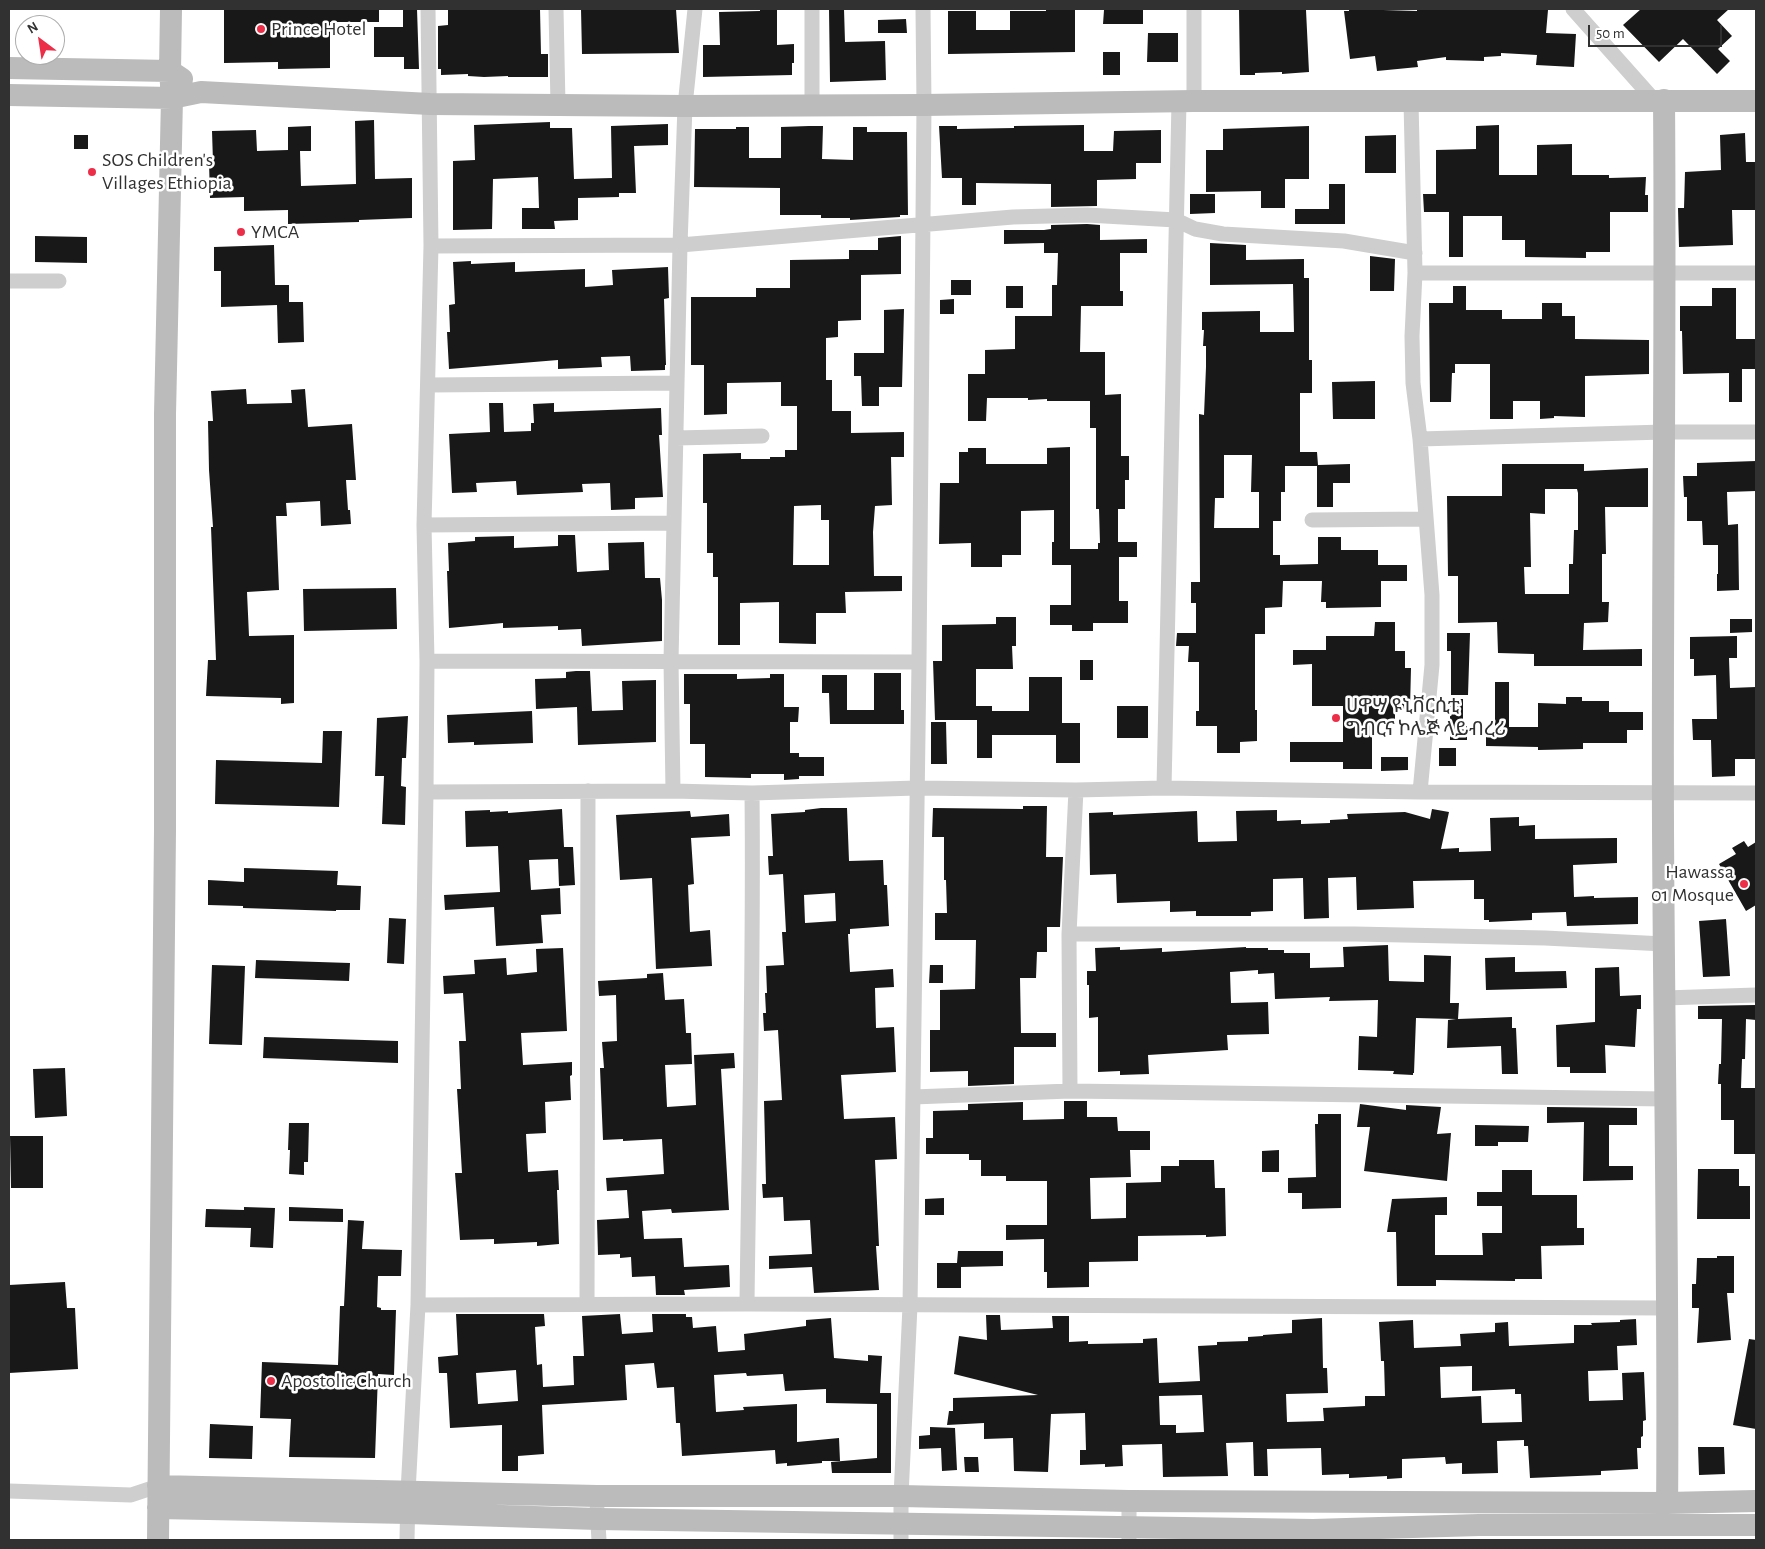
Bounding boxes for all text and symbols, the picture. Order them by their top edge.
north arrow [15,15,65,65]
scale bar [1590,15,1724,47]
place label: Prince Hotel [271,17,366,41]
text: N [25,19,41,37]
marker: Prince Hotel [255,23,267,35]
text: 50 m [1596,26,1625,41]
place label: SOS Children's Villages Ethiopia [102,148,232,195]
marker: SOS Children's Villages Ethiopia [86,166,98,178]
place label: YMCA [251,220,299,244]
marker: YMCA [235,226,247,238]
place label: ሀዋሣ ዩኒቨርሲቲ ግብርና ኮሌጅ ላይብረሪ [1346,694,1506,741]
marker: ሀዋሣ ዩኒቨርሲቲ ግብርና ኮሌጅ ላይብረሪ [1330,712,1342,724]
place label: Hawassa 01 Mosque [1651,860,1734,907]
marker: Hawassa 01 Mosque [1738,878,1750,890]
place label: Apostolic Church [281,1369,412,1393]
marker: Apostolic Church [265,1375,277,1387]

